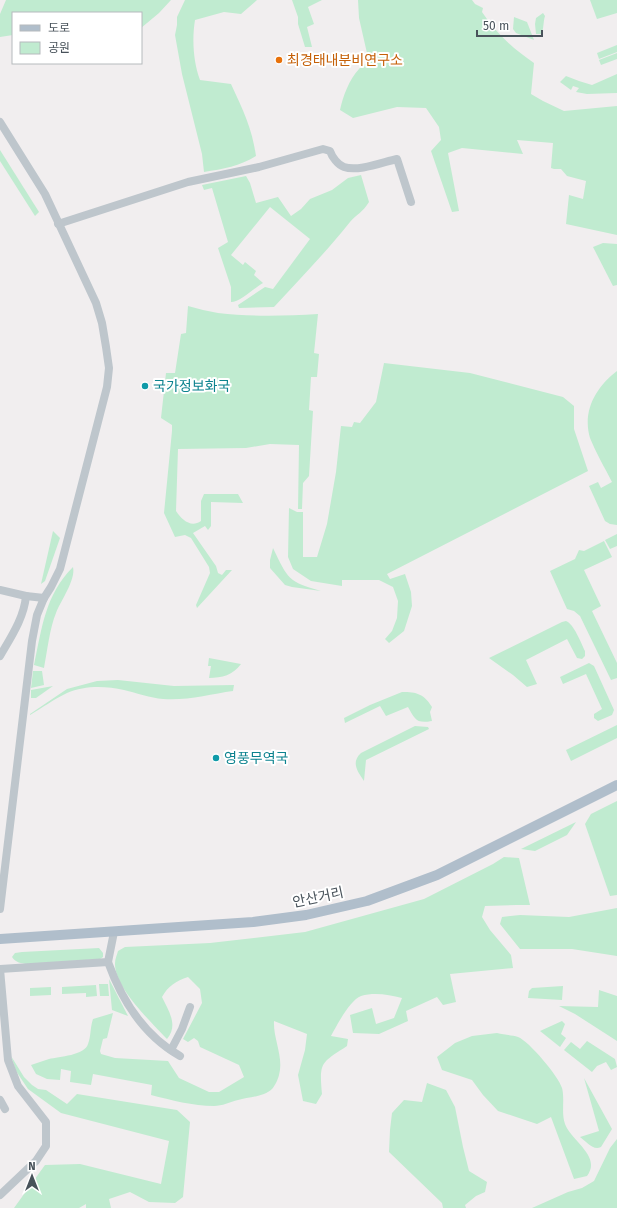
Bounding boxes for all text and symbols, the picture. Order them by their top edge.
legend [12,12,142,64]
scale bar [477,12,542,38]
text: 50 m [483,19,509,33]
text: 도로 [48,21,70,35]
text: 공원 [48,41,70,55]
place label: 최경태내분비연구소 [287,52,403,69]
marker: 최경태내분비연구소 [274,55,284,65]
place label: 국가정보화국 [153,378,230,395]
marker: 국가정보화국 [140,381,150,391]
place label: 영풍무역국 [224,750,289,767]
marker: 영풍무역국 [211,753,221,763]
street label: 안산거리 [291,884,345,911]
north arrow [12,1156,52,1196]
text: N [28,1160,36,1173]

